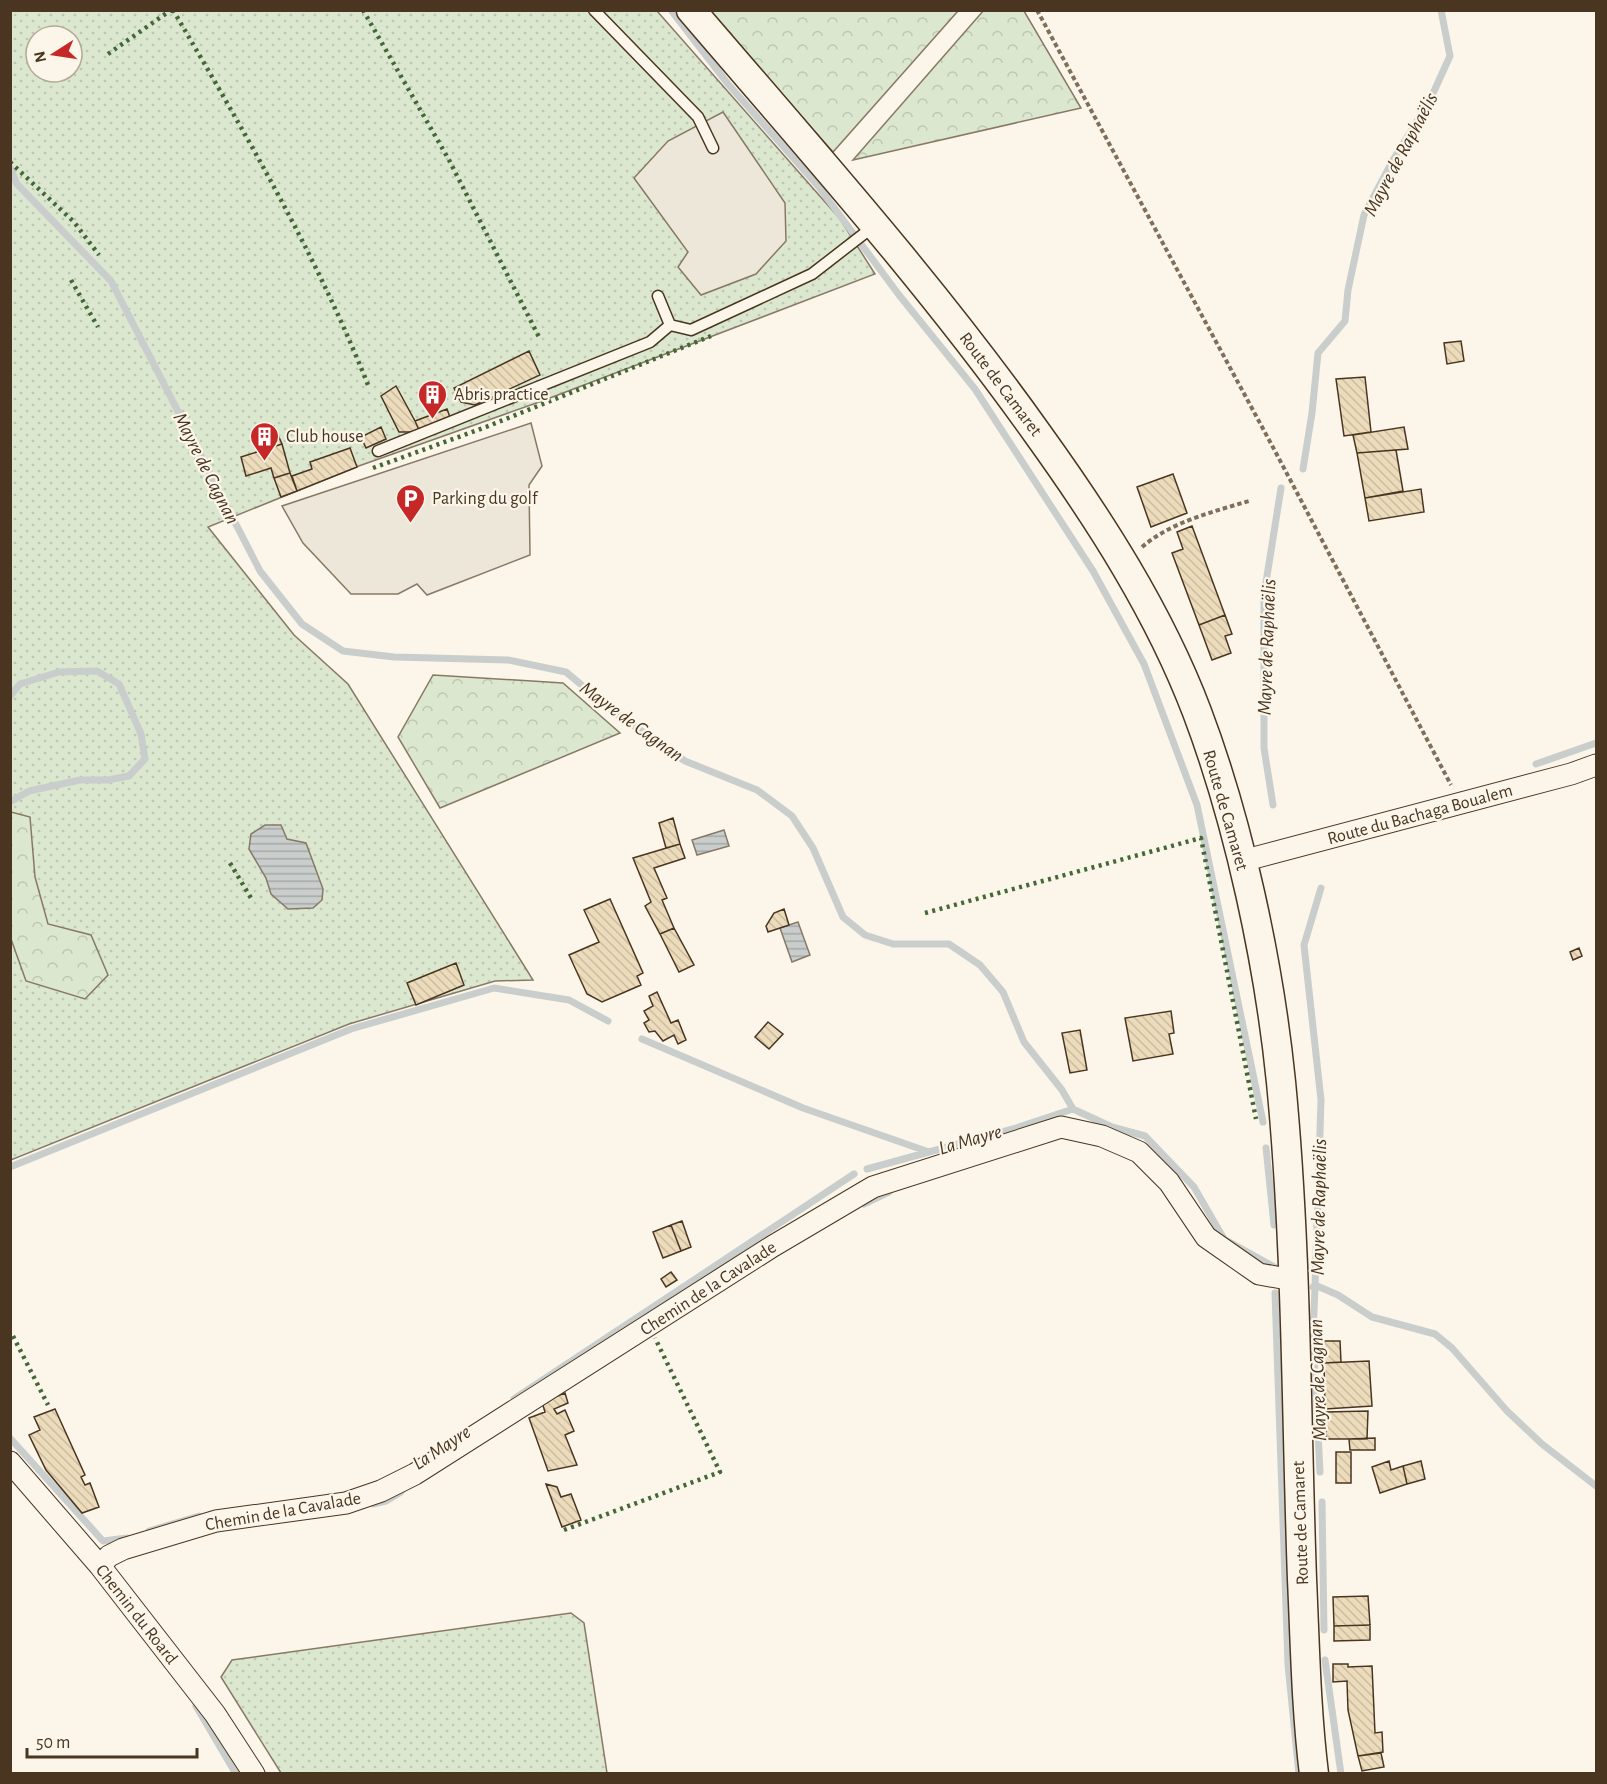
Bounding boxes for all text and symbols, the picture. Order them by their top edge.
north arrow [24,24,84,84]
text: N [31,50,49,64]
water label: Mayre de Raphaëlis [1360,89,1442,219]
street label: Route de Camaret [956,329,1045,440]
building icon: Abris practice [417,378,449,420]
place label: Abris practice [454,386,548,404]
water label: Mayre de Cagnan [169,409,243,527]
building icon: Club house [249,420,281,462]
place label: Club house [286,428,364,446]
parking icon: Parking du golf [395,482,427,524]
place label: Parking du golf [432,490,539,508]
water label: Mayre de Raphaëlis [1255,578,1279,716]
water label: Mayre de Cagnan [576,678,687,766]
street label: Route de Camaret [1199,748,1251,873]
street label: Route du Bachaga Boualem [1326,782,1515,848]
water label: La Mayre [936,1121,1005,1159]
water label: Mayre de Raphaëlis [1308,1138,1330,1275]
street label: Chemin de la Cavalade [637,1238,780,1339]
water label: Mayre de Cagnan [1306,1319,1330,1441]
water label: La Mayre [409,1422,475,1474]
street label: Route de Camaret [1290,1460,1312,1586]
street label: Chemin de la Cavalade [204,1489,362,1535]
street label: Chemin du Roard [92,1561,181,1668]
scale bar [27,1721,196,1759]
text: 50 m [36,1734,70,1752]

